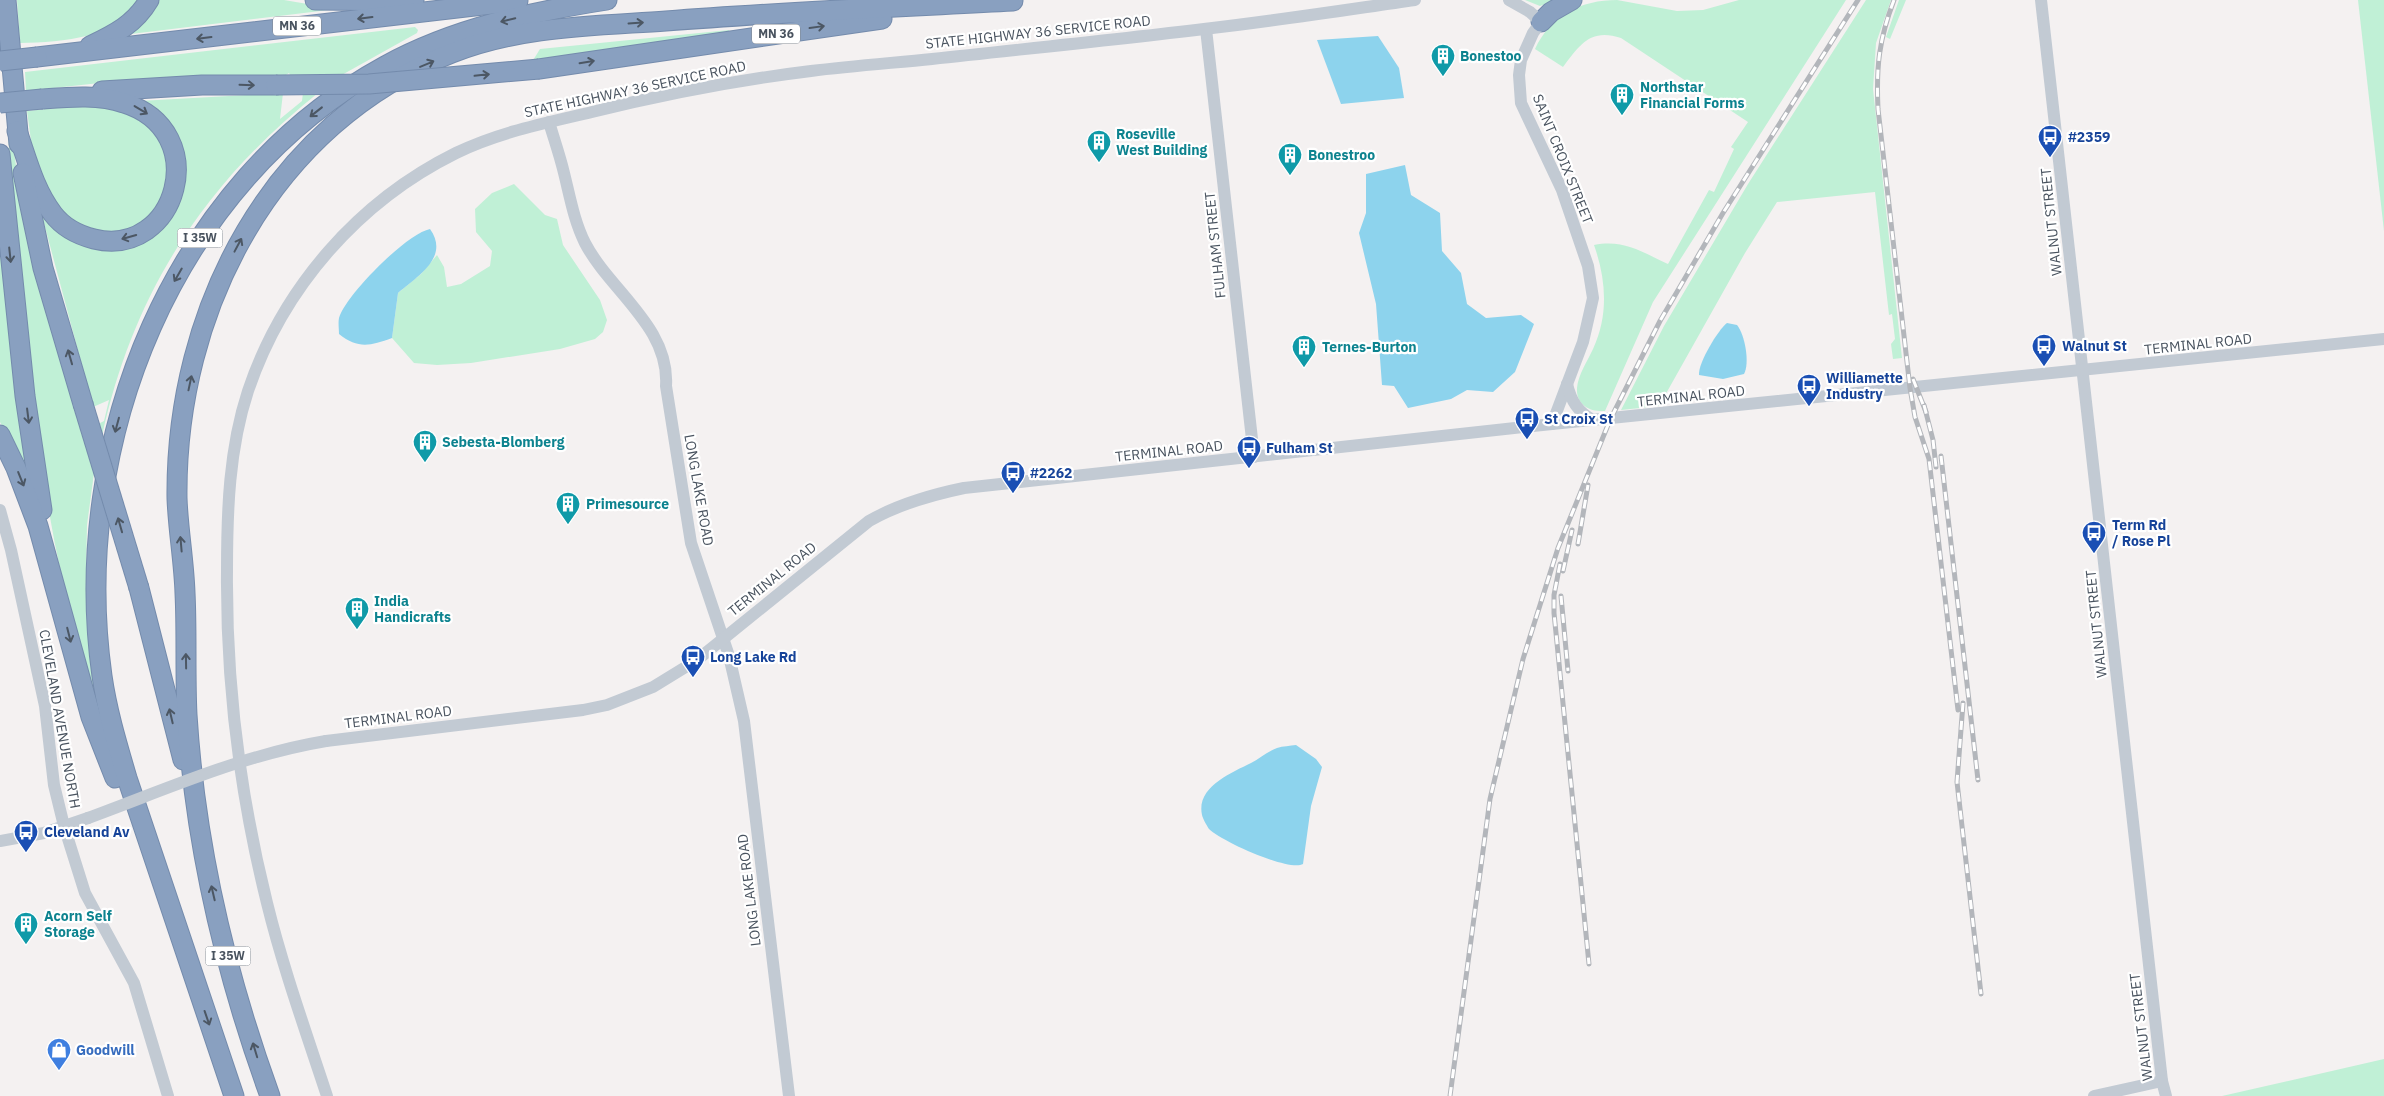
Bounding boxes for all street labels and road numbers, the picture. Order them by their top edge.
street label: STATE HIGHWAY 36 SERVICE ROAD [925,11,1151,53]
road number: MN 36 [273,16,321,36]
road number: MN 36 [752,24,800,44]
street label: STATE HIGHWAY 36 SERVICE ROAD [523,57,747,121]
street label: SAINT CROIX STREET [1529,92,1597,226]
street label: WALNUT STREET [2036,167,2066,277]
street label: FULHAM STREET [1200,191,1230,299]
road number: I 35W [178,228,222,248]
street label: TERMINAL ROAD [2143,329,2253,359]
street label: TERMINAL ROAD [1636,381,1746,411]
street label: LONG LAKE ROAD [680,433,718,547]
street label: TERMINAL ROAD [1114,436,1224,466]
street label: TERMINAL ROAD [724,538,820,620]
street label: WALNUT STREET [2081,569,2111,679]
street label: CLEVELAND AVENUE NORTH [35,628,85,810]
street label: TERMINAL ROAD [343,701,453,733]
street label: LONG LAKE ROAD [733,833,765,947]
road number: I 35W [206,946,250,966]
street label: WALNUT STREET [2125,972,2157,1082]

